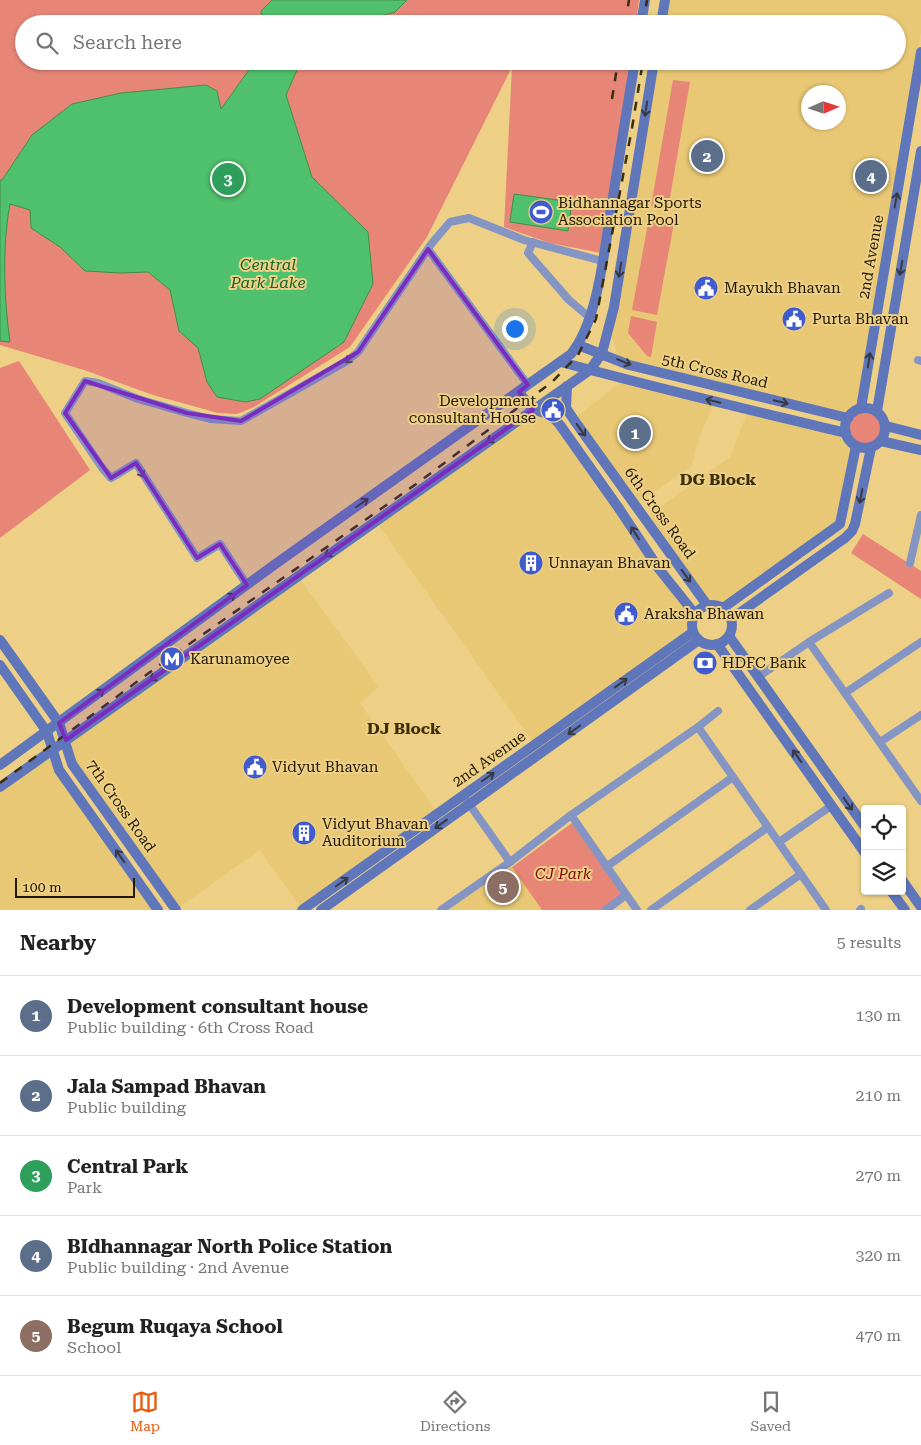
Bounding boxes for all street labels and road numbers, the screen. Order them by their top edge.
street label: 2nd Avenue [855,213,887,301]
street label: 5th Cross Road [660,350,770,392]
street label: 6th Cross Road [621,464,699,562]
street label: 2nd Avenue [449,727,529,791]
street label: 7th Cross Road [83,756,160,856]

